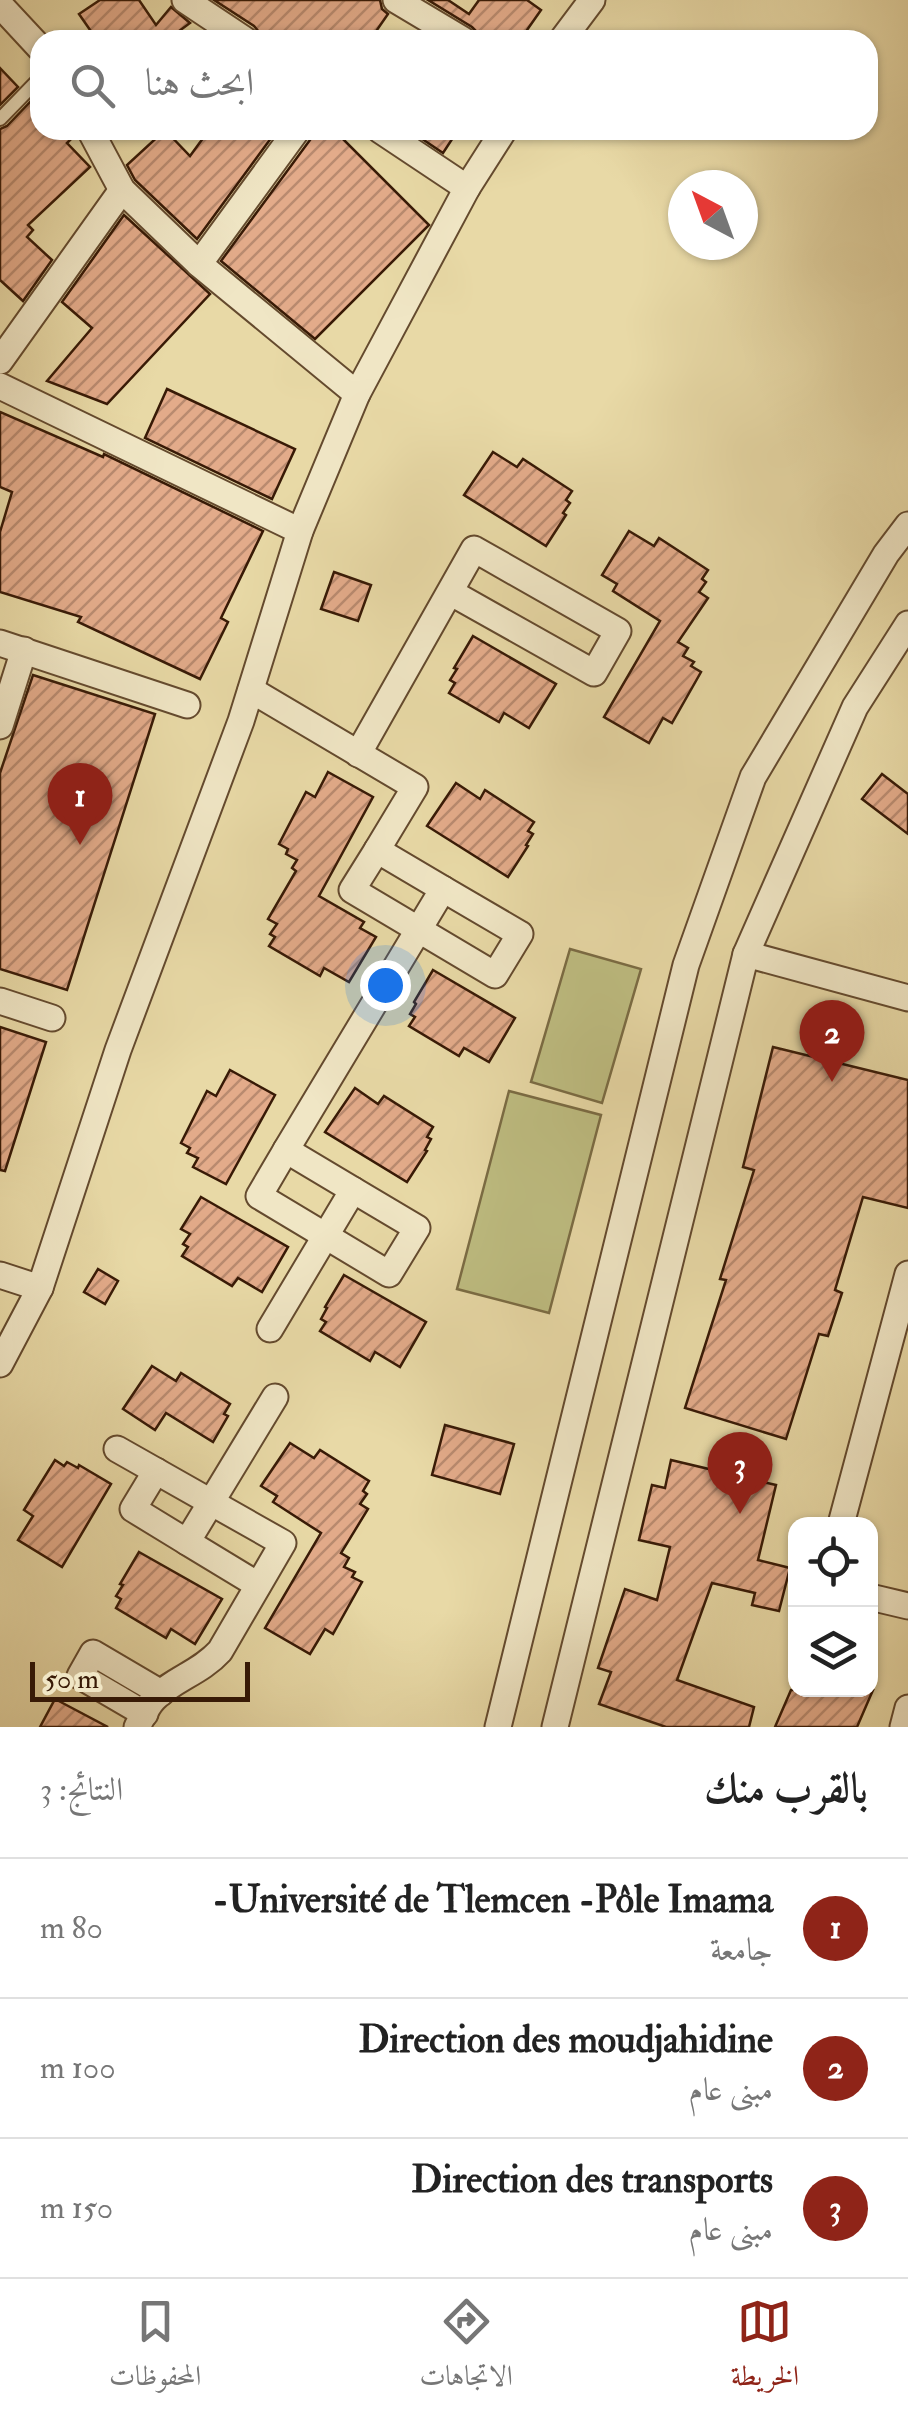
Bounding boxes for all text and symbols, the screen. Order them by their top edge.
search box [30,30,878,140]
icon: search [65,58,120,113]
text: ابحث هنا [145,59,254,107]
north arrow [668,170,758,260]
pin: 1 [48,762,112,845]
your location [360,960,411,1011]
pin: 2 [800,1000,864,1082]
pin: 3 [708,1432,772,1514]
map controls [788,1517,878,1697]
button: locate [788,1517,878,1607]
button: layers [788,1607,878,1697]
scale bar [30,1657,250,1702]
text: 50 m [45,1662,99,1697]
text: بالقرب منك [704,1763,868,1815]
text: النتائج: 3 [40,1770,123,1810]
text: Université de Tlemcen -Pôle Imama- [212,1876,773,1924]
text: 80 m [40,1908,103,1948]
text: 1 [830,1908,841,1948]
text: جامعة [710,1930,773,1970]
text: Direction des moudjahidine [358,2016,773,2064]
text: 100 m [40,2048,116,2088]
text: 2 [827,2048,844,2088]
text: مبنى عام [688,2070,773,2110]
text: Direction des transports [411,2156,773,2204]
text: 150 m [40,2188,113,2228]
text: 3 [829,2188,842,2228]
text: مبنى عام [688,2210,773,2250]
tab: المحفوظات [109,2294,201,2403]
tab: الاتجاهات [419,2294,513,2403]
tab: الخريطة [731,2294,799,2403]

